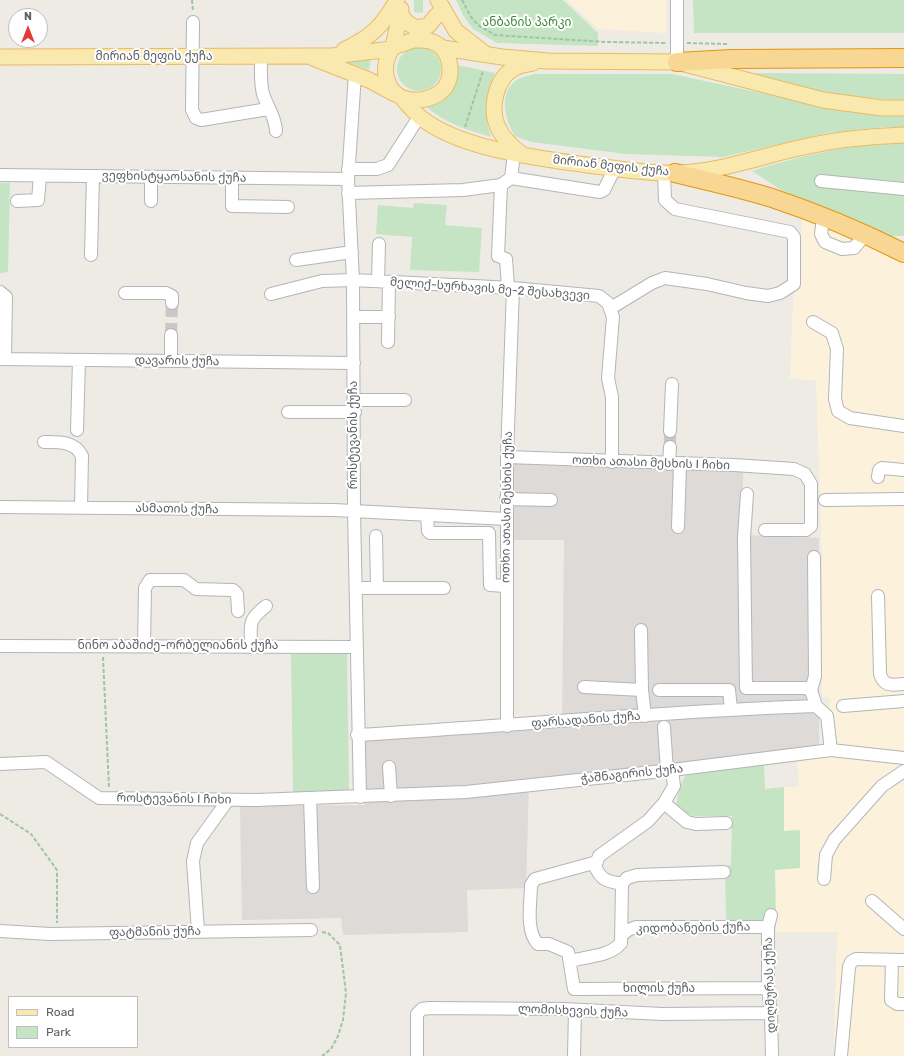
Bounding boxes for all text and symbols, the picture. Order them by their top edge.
north arrow [8,8,48,48]
text: N [24,10,32,23]
park label: ანბანის პარკი [483,16,571,30]
street label: მირიან მეფის ქუჩა [96,50,212,64]
street label: მირიან მეფის ქუჩა [552,153,670,179]
street label: ვეფხისტყაოსანის ქუჩა [102,169,246,185]
street label: მელიქ-სურხავის მე-2 შესახვევი [390,275,590,303]
street label: დავარის ქუჩა [134,353,220,369]
street label: როსტევანის ქუჩა [347,381,361,489]
street label: ოთხი ათასი მესხის ქუჩა [498,431,516,583]
street label: ოთხი ათასი მესხის I ჩიხი [572,453,730,473]
street label: ასმათის ქუჩა [135,501,219,517]
street label: ნინო აბაშიძე-ორბელიანის ქუჩა [78,639,278,653]
street label: ფარსადანის ქუჩა [531,709,641,731]
street label: ჭაშნაგირის ქუჩა [580,761,684,787]
street label: როსტევანის I ჩიხი [116,791,232,807]
street label: კიდობანების ქუჩა [636,920,750,936]
street label: ფატმანის ქუჩა [109,924,201,940]
street label: დიღმურას ქუჩა [761,937,779,1033]
street label: ხილის ქუჩა [623,982,695,996]
legend [8,996,138,1048]
street label: ლომისხევის ქუჩა [518,1002,628,1020]
text: Road [46,1005,74,1019]
text: Park [46,1025,71,1039]

